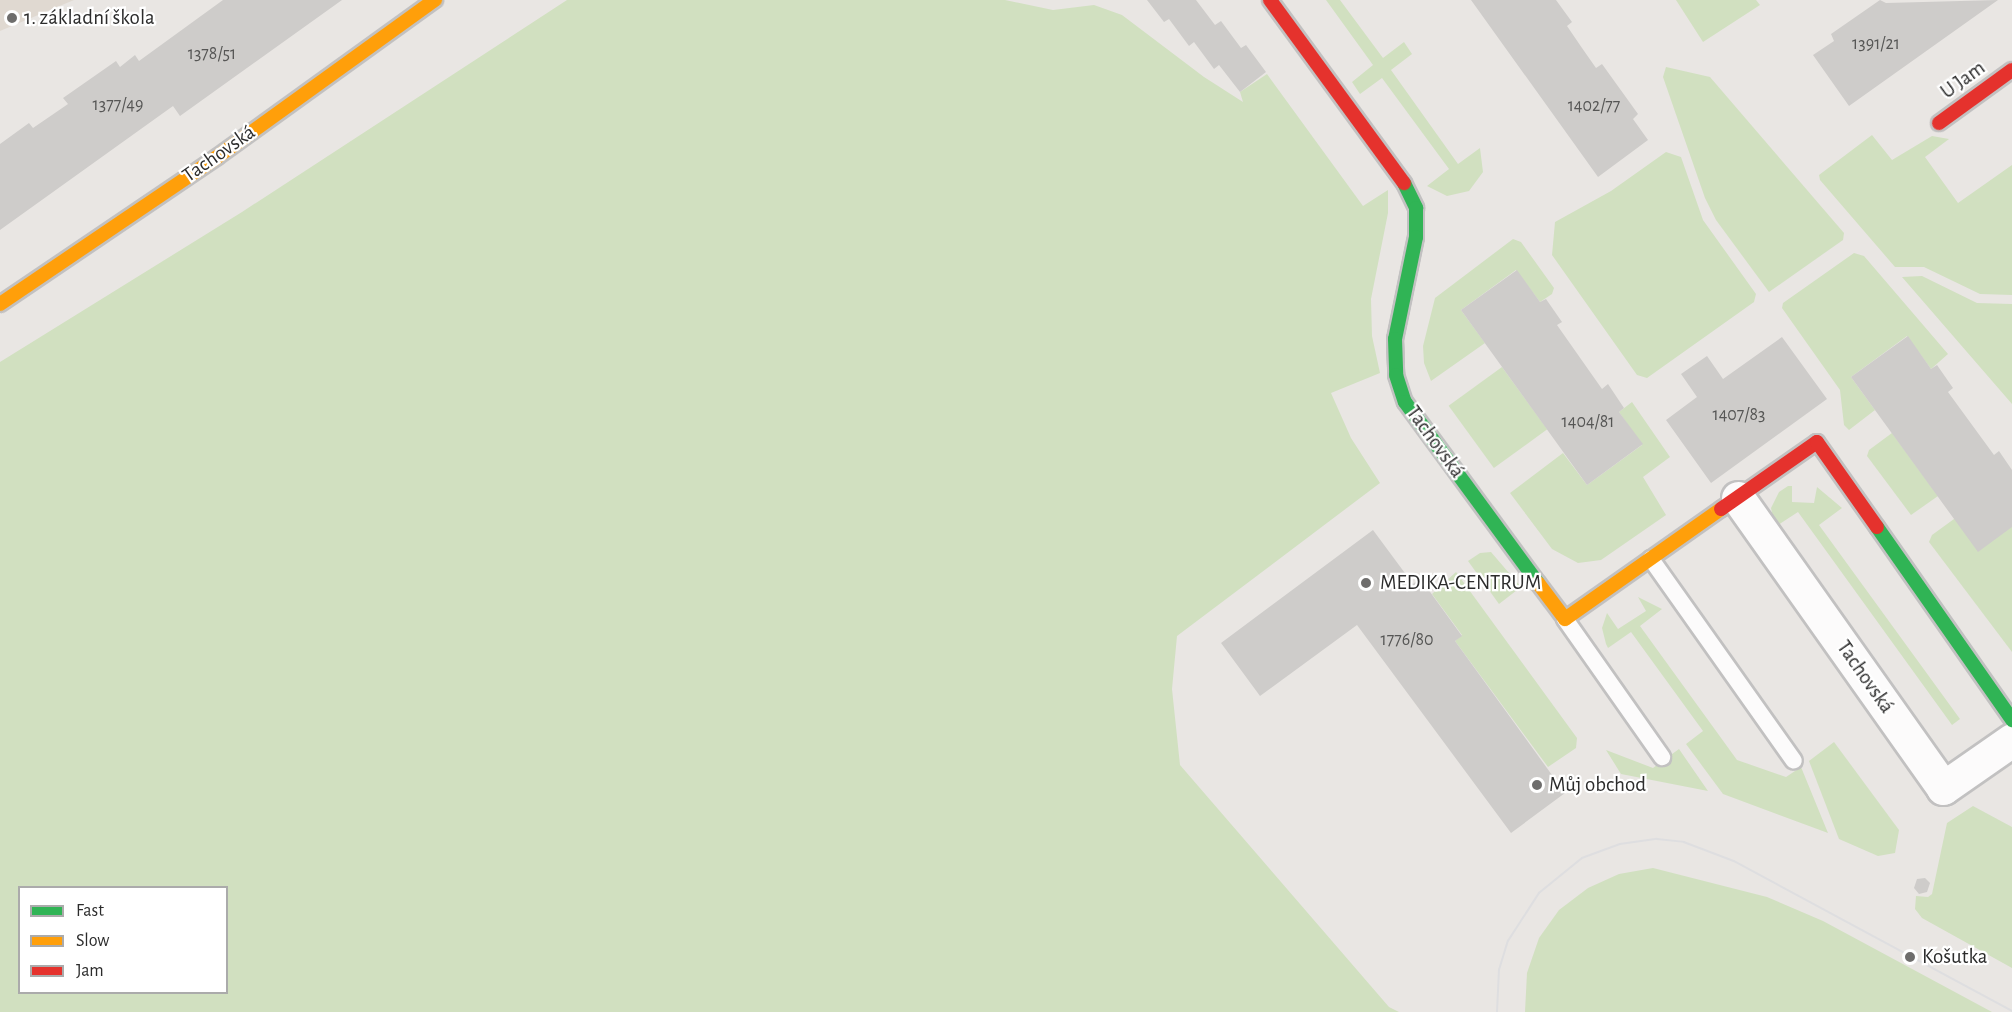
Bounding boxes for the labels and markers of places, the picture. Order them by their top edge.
place label: 1. základní škola [24,5,155,31]
marker: 1. základní škola [5,11,19,25]
place label: MEDIKA-CENTRUM [1380,570,1541,596]
marker: MEDIKA-CENTRUM [1357,574,1375,592]
place label: Můj obchod [1549,772,1646,798]
marker: Můj obchod [1530,778,1544,792]
place label: Košutka [1922,944,1987,970]
marker: Košutka [1903,950,1917,964]

